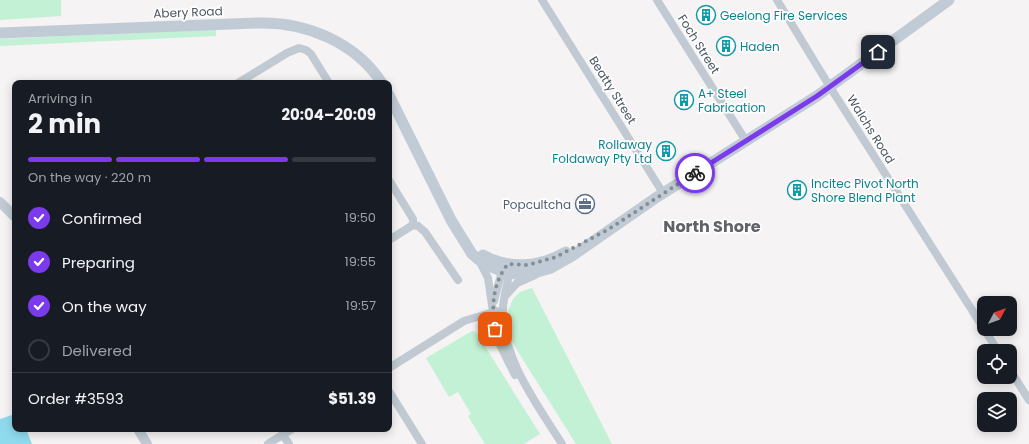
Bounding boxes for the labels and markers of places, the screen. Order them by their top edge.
building icon: Geelong Fire Services [695,4,717,26]
place label: Geelong Fire Services [720,7,848,24]
building icon: Haden [715,35,737,57]
pin [861,35,895,69]
place label: Haden [740,38,780,55]
place label: A+ Steel Fabrication [698,85,766,116]
building icon: A+ Steel Fabrication [673,89,695,111]
place label: Rollaway Foldaway Pty Ltd [552,136,652,167]
building icon: Rollaway Foldaway Pty Ltd [655,140,677,162]
place label: Incitec Pivot North Shore Blend Plant [811,175,919,206]
building icon: Incitec Pivot North Shore Blend Plant [786,179,808,201]
office icon: Popcultcha [574,193,596,215]
place label: Popcultcha [503,196,571,213]
pin [478,312,512,346]

